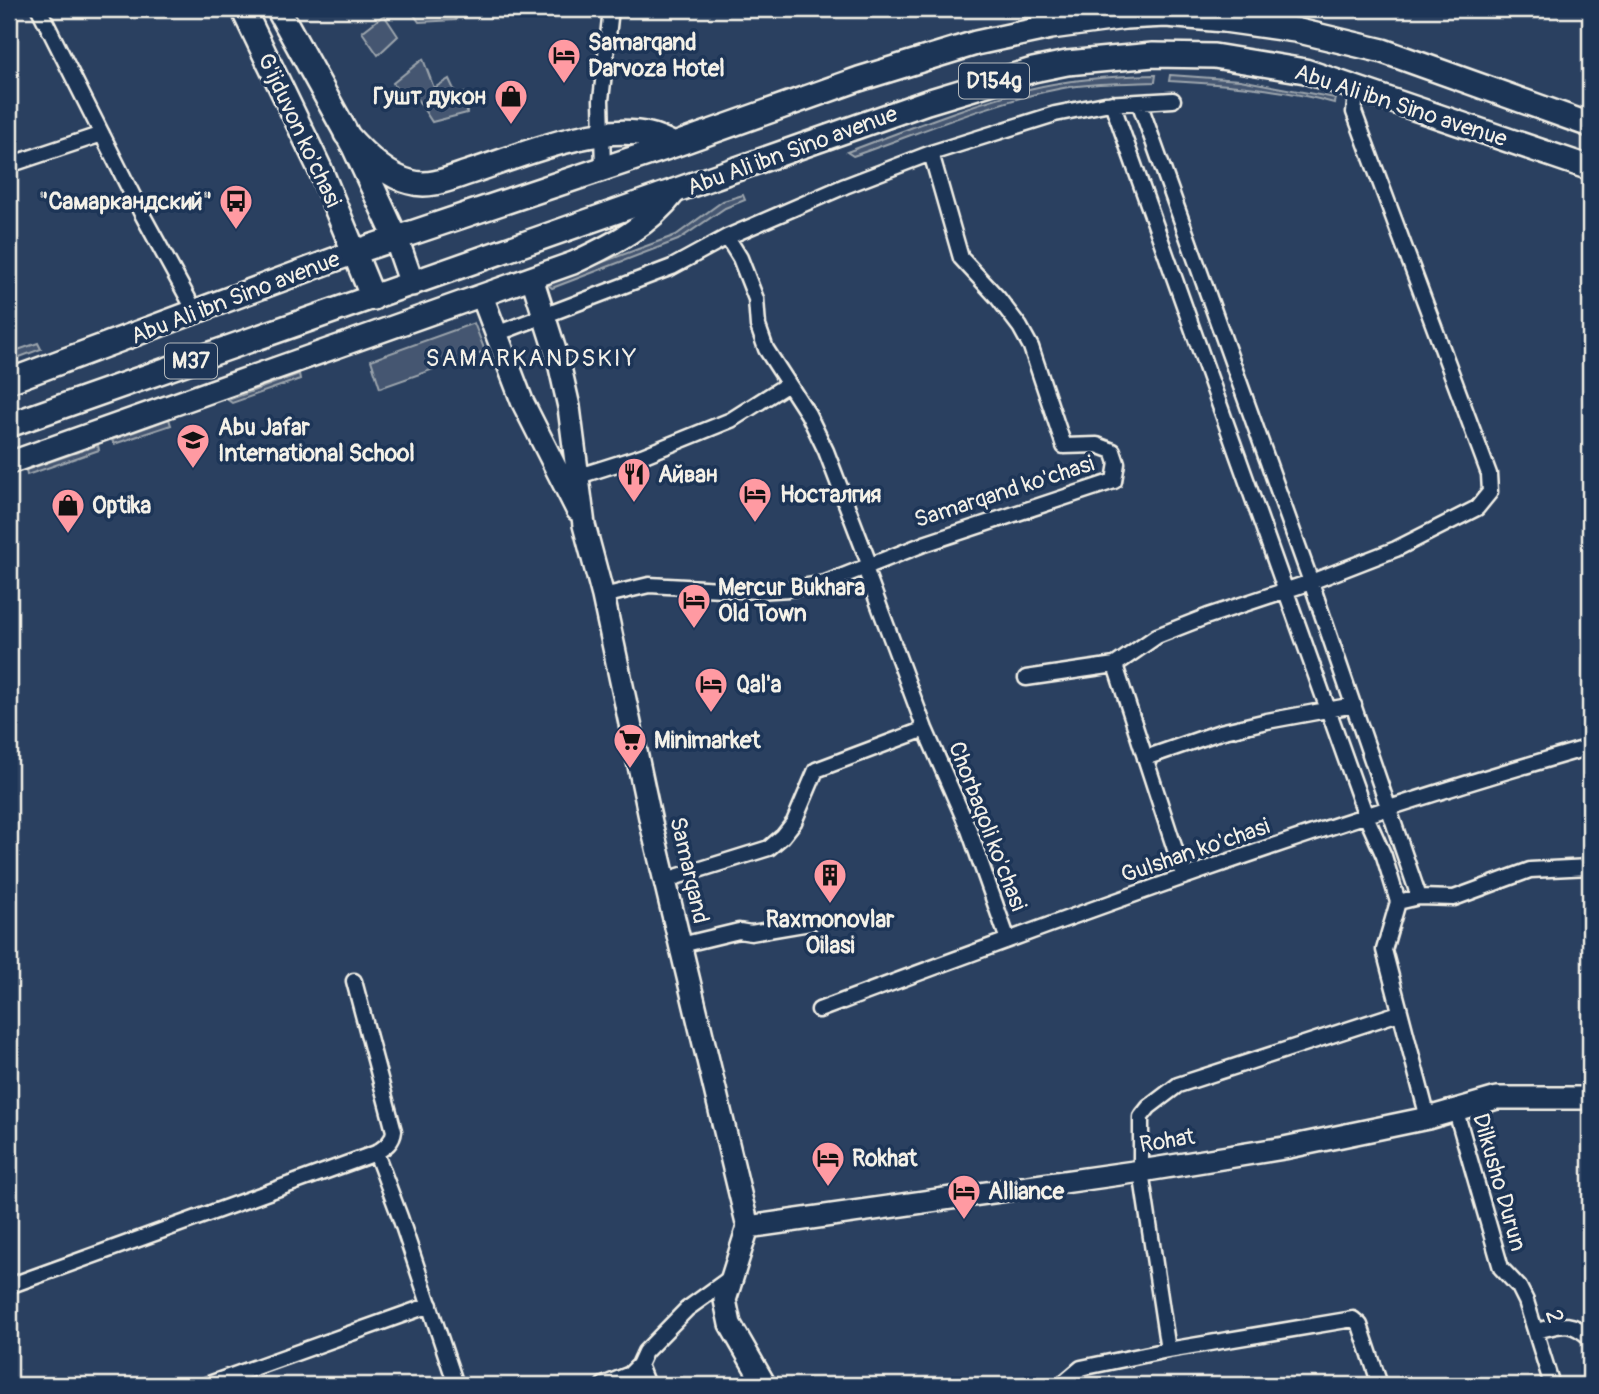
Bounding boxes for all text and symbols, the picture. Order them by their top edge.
place label: Samarqand Darvoza Hotel [588,28,725,83]
hotel icon: Samarqand Darvoza Hotel [545,36,583,85]
street label: G'ijduvon ko'chasi [251,48,348,212]
street label: Abu Ali ibn Sino avenue [1291,57,1511,154]
road number: D154g [959,64,1029,98]
shop icon: Гушт дукон [492,77,530,126]
place label: Гушт дукон [373,82,486,111]
street label: Abu Ali ibn Sino avenue [683,99,902,202]
bus stop icon: "Самаркандский" [217,182,255,231]
place label: "Самаркандский" [39,187,212,216]
street label: Abu Ali ibn Sino avenue [127,244,344,351]
road number: M37 [165,344,217,378]
district label: SAMARKANDSKIY [426,344,638,373]
place label: Abu Jafar International School [218,413,415,468]
school or university icon: Abu Jafar International School [174,421,212,470]
street label: Samarqand ko'chasi [910,449,1098,534]
restaurant icon: Айван [615,455,653,504]
place label: Айван [658,460,717,489]
hotel icon: Носталгия [736,475,774,524]
place label: Носталгия [780,480,882,509]
shop icon: Optika [49,486,87,535]
place label: Optika [92,491,151,520]
place label: Mercur Bukhara Old Town [718,573,865,628]
hotel icon: Mercur Bukhara Old Town [675,581,713,630]
hotel icon: Qal'a [692,665,730,714]
place label: Qal'a [736,670,782,699]
supermarket icon: Minimarket [611,721,649,770]
place label: Minimarket [654,726,761,755]
street label: Chorbaqoli ko'chasi [942,737,1033,915]
street label: Gulshan ko'chasi [1117,811,1273,889]
street label: Samarqand [663,814,716,926]
building icon: Raxmonovlar Oilasi [811,856,849,905]
place label: Raxmonovlar Oilasi [766,905,895,960]
street label: Dilkusho Durun [1466,1110,1533,1254]
street label: Rohat [1137,1122,1198,1159]
hotel icon: Rokhat [809,1139,847,1188]
place label: Rokhat [852,1144,918,1173]
hotel icon: Alliance [945,1172,983,1221]
place label: Alliance [988,1177,1065,1206]
street label: 2 [1539,1306,1570,1327]

